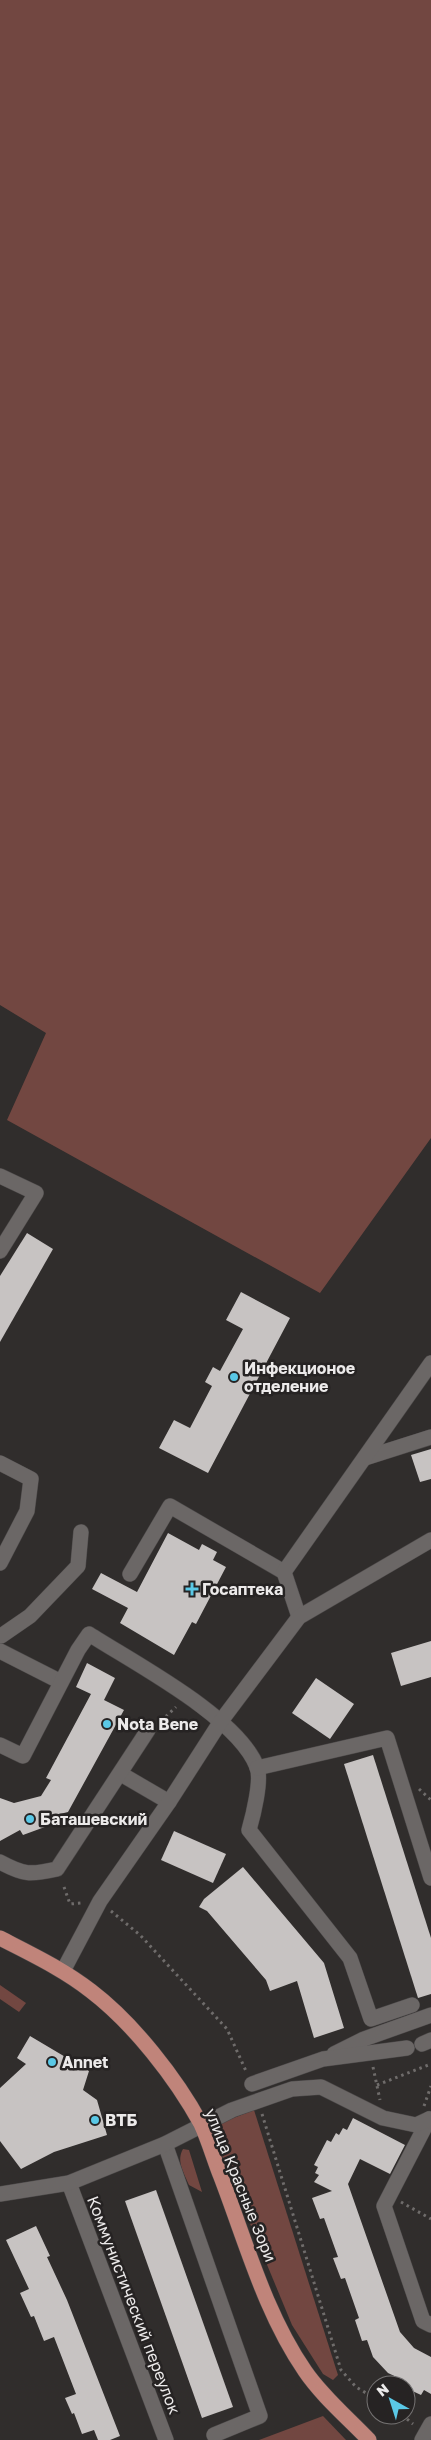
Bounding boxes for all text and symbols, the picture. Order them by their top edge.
place label: Инфекционое отделение [244,1358,355,1396]
marker: Инфекционое отделение [228,1371,240,1383]
place label: Госаптека [202,1579,283,1599]
marker: Госаптека [186,1583,198,1595]
place label: Nota Bene [117,1714,198,1734]
marker: Nota Bene [101,1718,113,1730]
place label: Баташевский [40,1809,147,1829]
marker: Баташевский [24,1813,36,1825]
place label: Annet [62,2052,108,2072]
marker: Annet [46,2056,58,2068]
street label: улица Красные Зори [201,2105,281,2265]
place label: ВТБ [105,2110,138,2130]
marker: ВТБ [89,2114,101,2126]
street label: Коммунистический переулок [83,2193,185,2417]
north arrow [366,2375,416,2425]
text: N [373,2380,392,2399]

